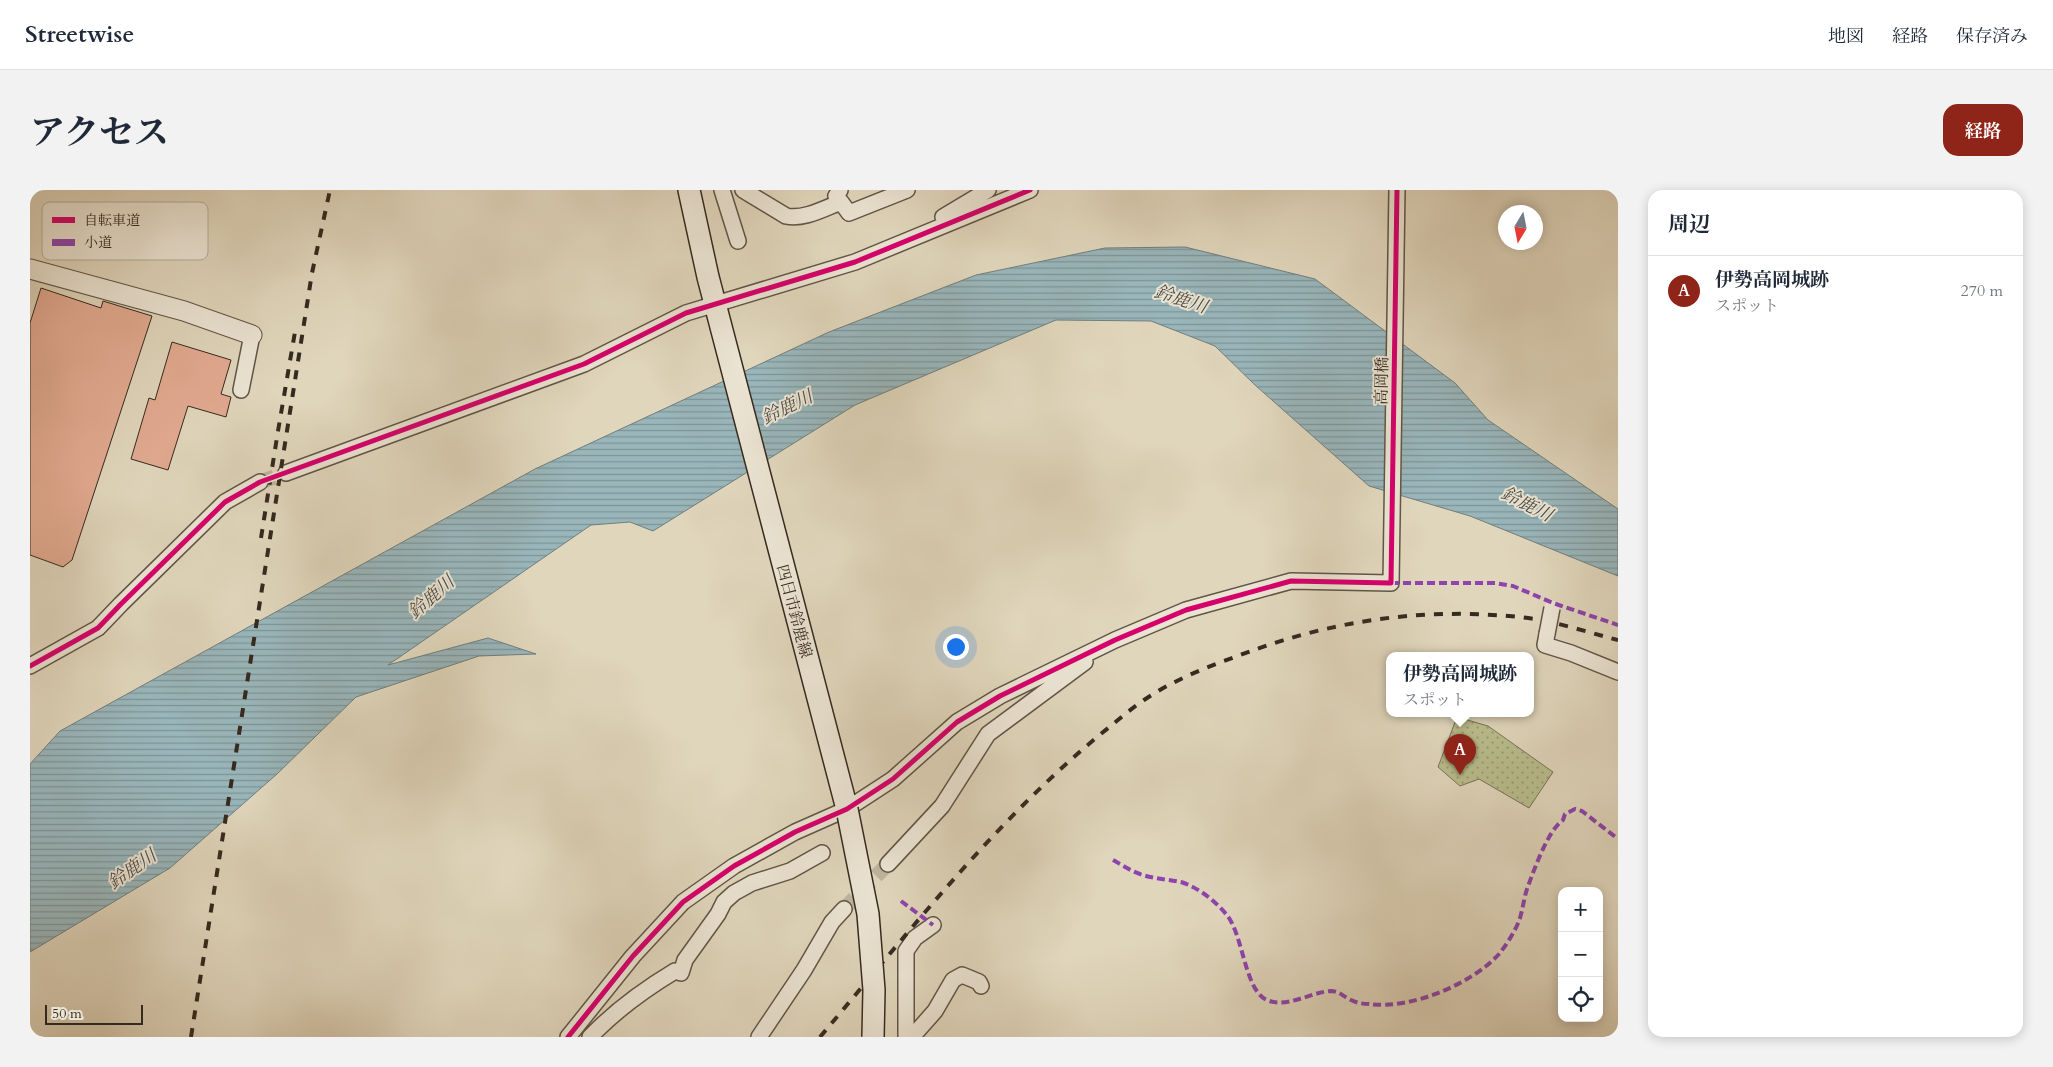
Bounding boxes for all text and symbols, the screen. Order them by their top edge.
text: Streetwise [25,18,134,51]
text: 地図 [1828,24,1864,49]
text: 経路 [1892,24,1928,49]
text: 保存済み [1956,24,2028,49]
button: 経路 [1943,104,2023,156]
text: アクセス [30,109,169,157]
legend [42,202,208,260]
north arrow [1498,205,1543,250]
text: 周辺 [1668,210,1710,239]
text: 自転車道 [84,211,140,230]
text: 小道 [84,233,112,252]
text: 伊勢高岡城跡 [1715,267,1829,293]
water label: 鈴鹿川 [1151,279,1212,320]
text: A [1678,280,1690,302]
text: 270 m [1961,280,2003,302]
text: スポット [1715,295,1779,317]
street label: 高岡橋 [1371,357,1393,405]
water label: 鈴鹿川 [757,384,819,431]
water label: 鈴鹿川 [1497,481,1558,529]
street label: 四日市鈴鹿線 [771,562,817,660]
water label: 鈴鹿川 [403,569,461,625]
your location [943,634,969,660]
popup [1386,652,1534,717]
text: 伊勢高岡城跡 [1403,661,1517,687]
text: スポット [1403,689,1467,711]
pin: A [1444,734,1476,775]
water label: 鈴鹿川 [103,843,163,895]
map controls [1558,887,1603,1022]
button: + [1558,887,1603,932]
button: − [1558,932,1603,977]
button: locate [1558,977,1603,1022]
scale bar [45,1002,142,1025]
text: 50 m [52,1004,82,1023]

